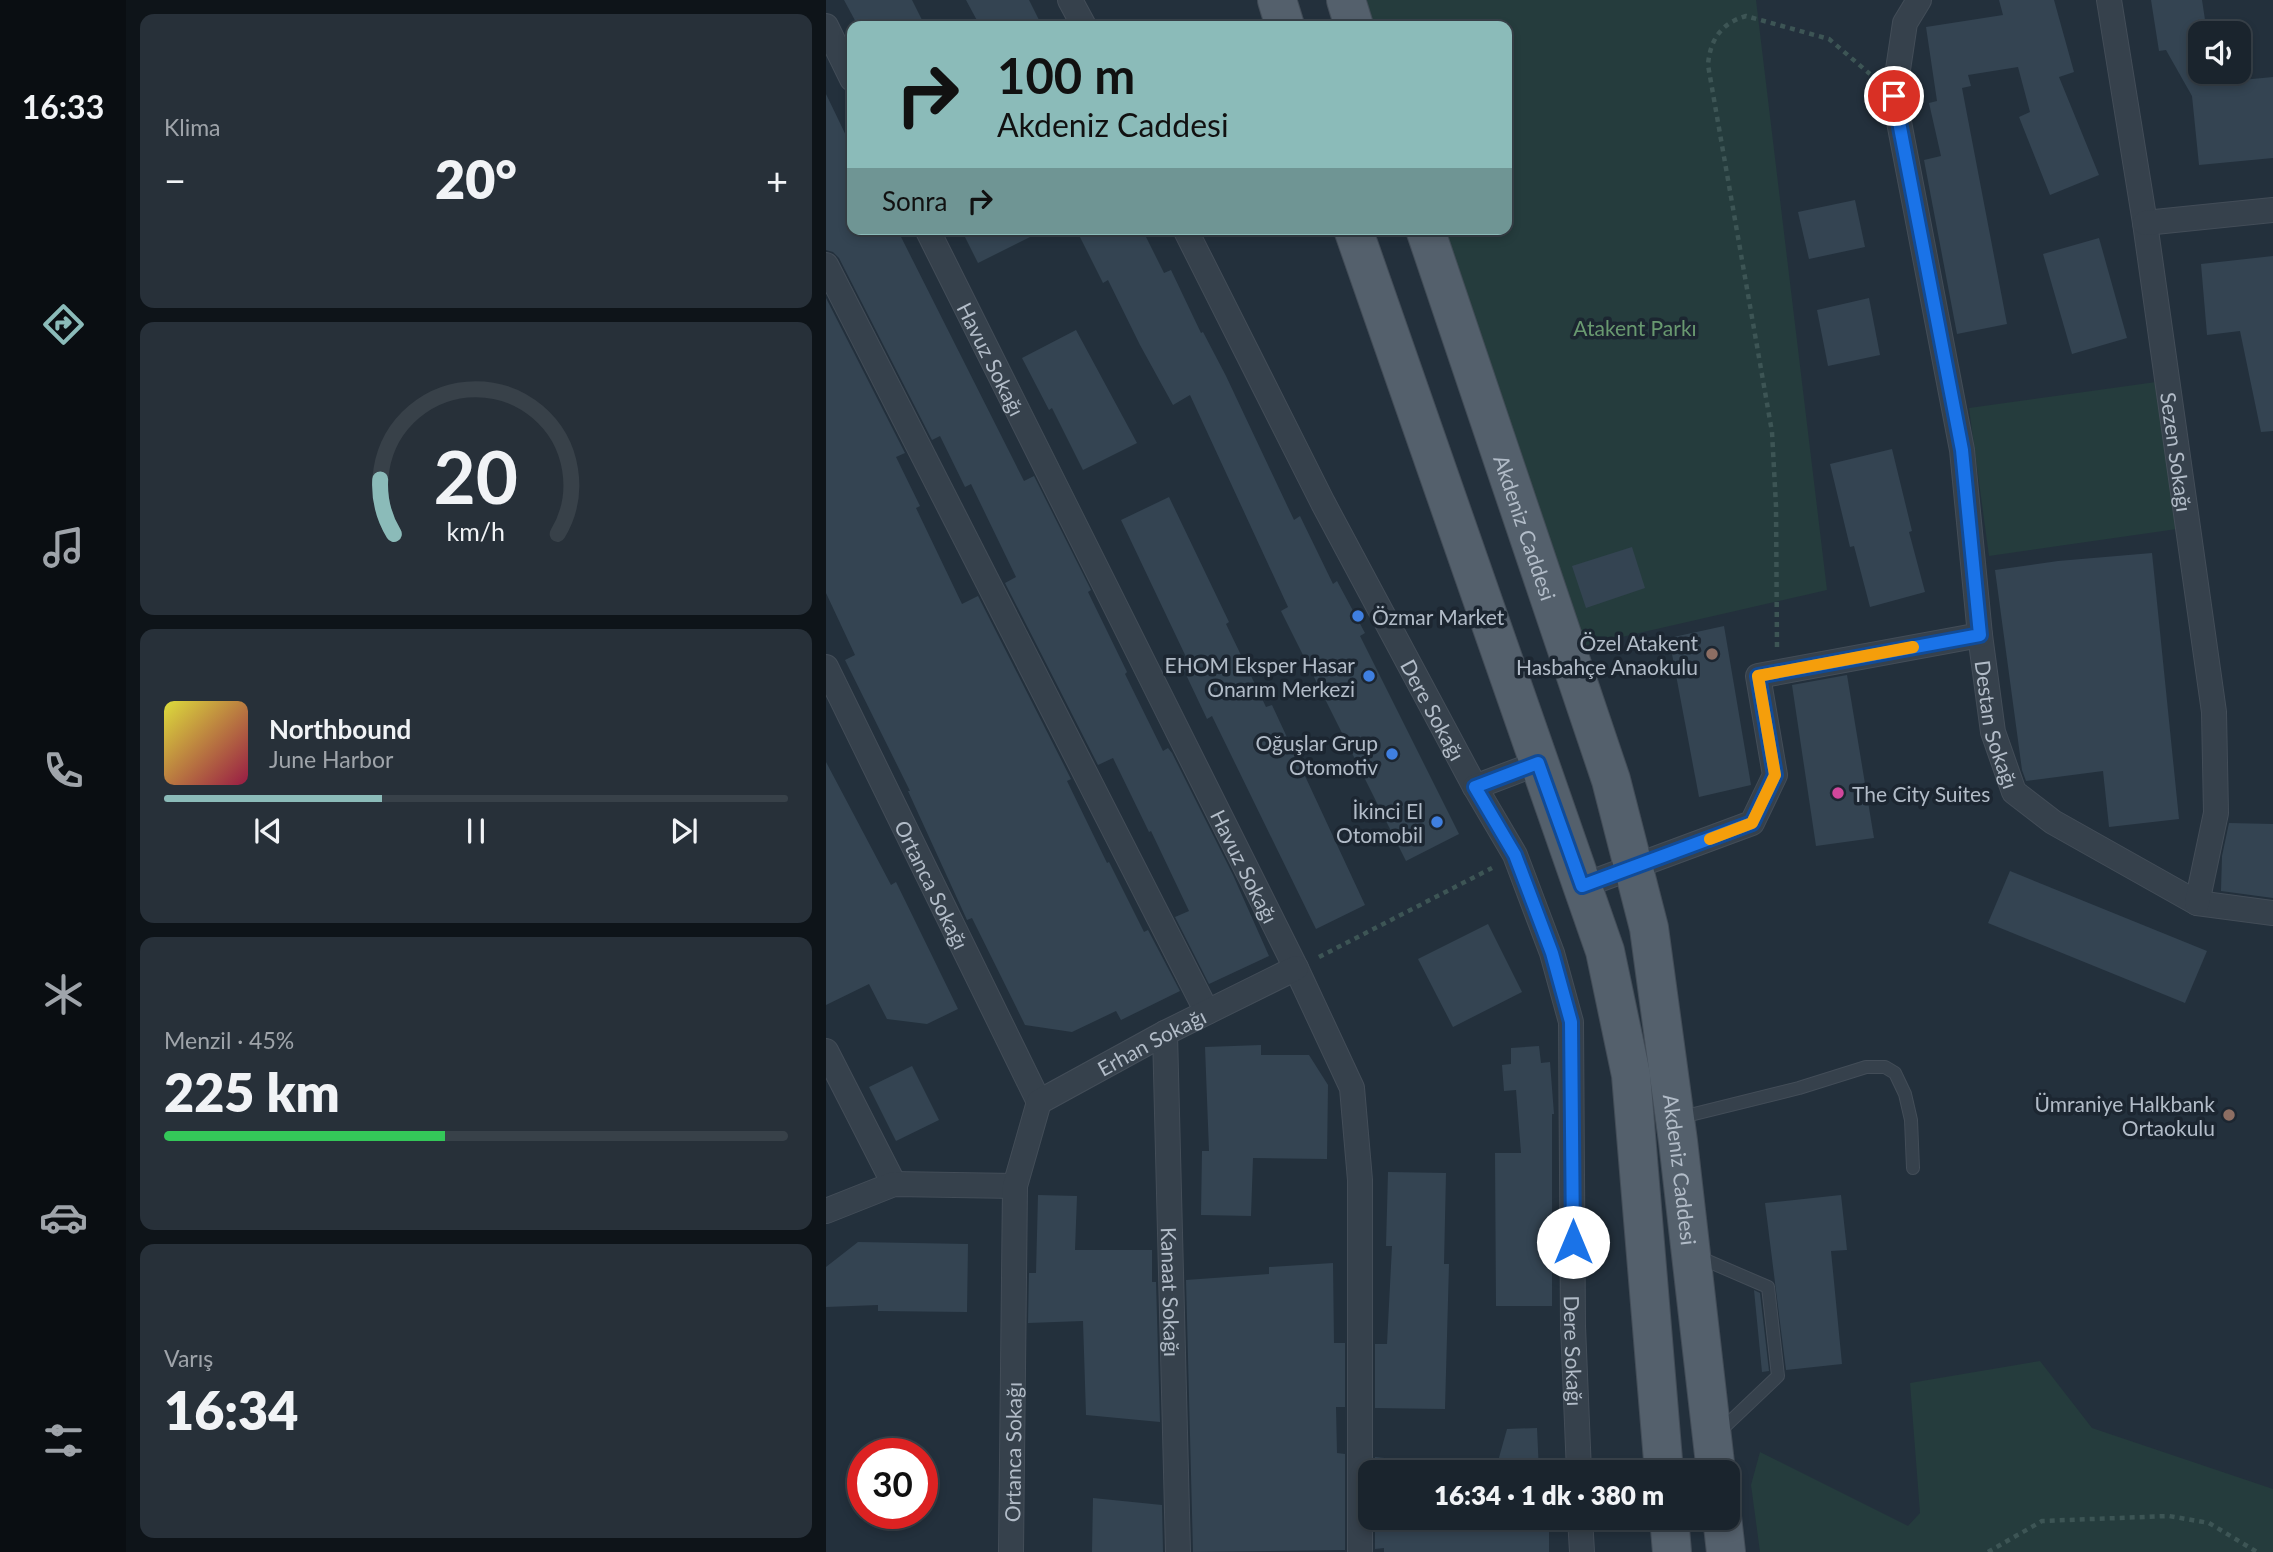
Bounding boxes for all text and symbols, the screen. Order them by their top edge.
map controls [2188,21,2251,84]
button: sound [2188,21,2251,84]
text: 100 m [997,46,1135,104]
icon: right [882,49,973,140]
pin [1864,66,1924,126]
icon: arrive [1875,77,1913,115]
text: 16:33 [22,87,104,126]
text: Akdeniz Caddesi [997,105,1229,144]
text: Klima [164,113,221,141]
text: 20° [435,148,517,210]
text: − [164,157,186,203]
text: + [766,157,788,203]
icon: right [961,182,999,220]
text: Sonra [882,185,947,217]
street label: Havuz Sokağı [953,298,1031,420]
icon: directions [39,300,88,349]
park label: Atakent Parkı [1573,315,1697,340]
street label: Sezen Sokağı [2157,391,2198,513]
text: 20 [434,433,518,521]
street label: Akdeniz Caddesi [1490,451,1562,603]
text: km/h [447,516,505,546]
icon: music [39,523,88,572]
place label: Özmar Market [1372,604,1505,629]
marker: Özmar Market [1350,608,1366,624]
place label: Özel Atakent Hasbahçe Anaokulu [1516,630,1698,679]
marker: Özel Atakent Hasbahçe Anaokulu [1704,646,1720,662]
place label: EHOM Eksper Hasar Onarım Merkezi [1165,652,1355,701]
street label: Dere Sokağı [1396,655,1471,764]
street label: Destan Sokağı [1971,658,2024,792]
marker: EHOM Eksper Hasar Onarım Merkezi [1361,668,1377,684]
text: Northbound [269,713,411,745]
place label: Oğuşlar Grup Otomotiv [1255,730,1378,779]
text: June Harbor [269,745,393,773]
icon: phone [39,746,88,795]
marker: Oğuşlar Grup Otomotiv [1384,746,1400,762]
place label: The City Suites [1852,781,1990,806]
marker: The City Suites [1830,785,1846,801]
place label: İkinci El Otomobil [1336,798,1423,847]
street label: Havuz Sokağı [1206,805,1284,927]
icon: previous [249,812,287,850]
icon: pause [457,812,495,850]
icon: next [665,812,703,850]
marker: İkinci El Otomobil [1429,814,1445,830]
street label: Ortanca Sokağı [890,816,974,953]
icon: climate [39,970,88,1019]
street label: Erhan Sokağı [1093,1002,1210,1080]
text: Menzil · 45% [164,1026,294,1054]
text: 225 km [164,1061,340,1123]
place label: Ümraniye Halkbank Ortaokulu [2035,1091,2215,1140]
street label: Akdeniz Caddesi [1659,1092,1702,1246]
marker: Ümraniye Halkbank Ortaokulu [2221,1107,2237,1123]
icon: car [39,1193,88,1242]
position arrow [1536,1205,1610,1279]
street label: Kanaat Sokağı [1157,1227,1186,1357]
street label: Dere Sokağı [1560,1295,1589,1407]
text: Varış [164,1344,213,1372]
text: 16:34 [164,1379,298,1441]
street label: Ortanca Sokağı [999,1382,1025,1522]
icon: filters [39,1416,88,1465]
speed limit sign: 30 [847,1438,938,1529]
text: 16:34 · 1 dk · 380 m [1434,1479,1664,1511]

